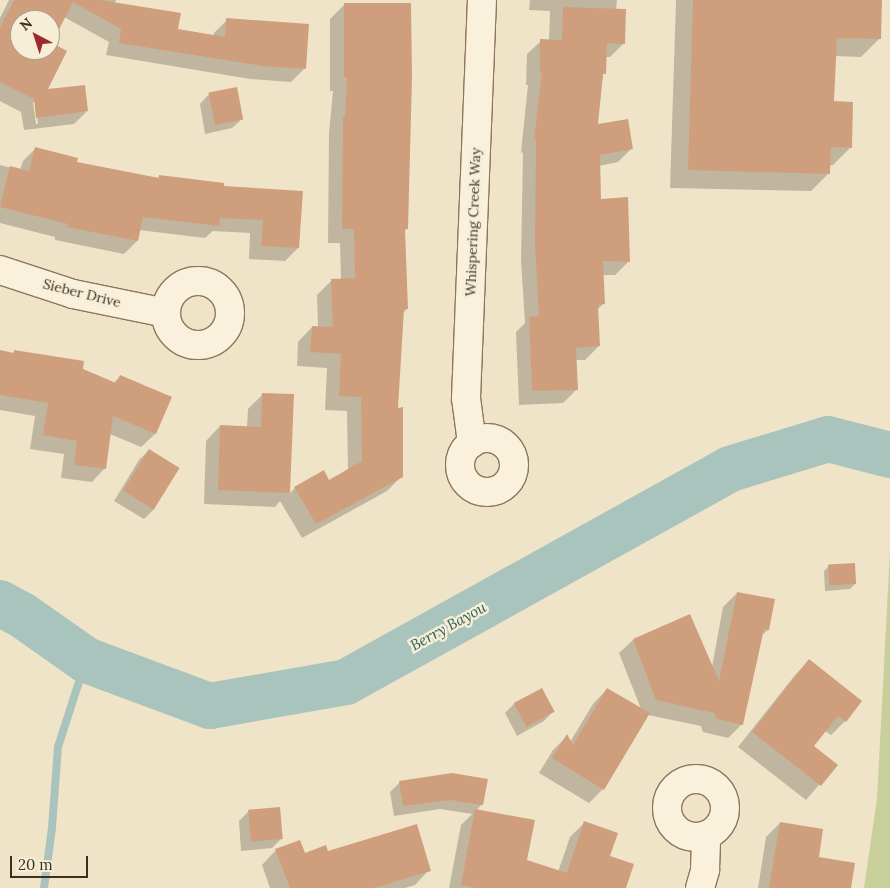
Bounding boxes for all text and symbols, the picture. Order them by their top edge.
north arrow [10,10,60,60]
text: N [16,14,36,35]
street label: Whispering Creek Way [462,147,484,297]
street label: Sieber Drive [41,275,123,311]
water label: Berry Bayou [407,598,489,654]
scale bar [12,846,90,878]
text: 20 m [18,855,53,874]

